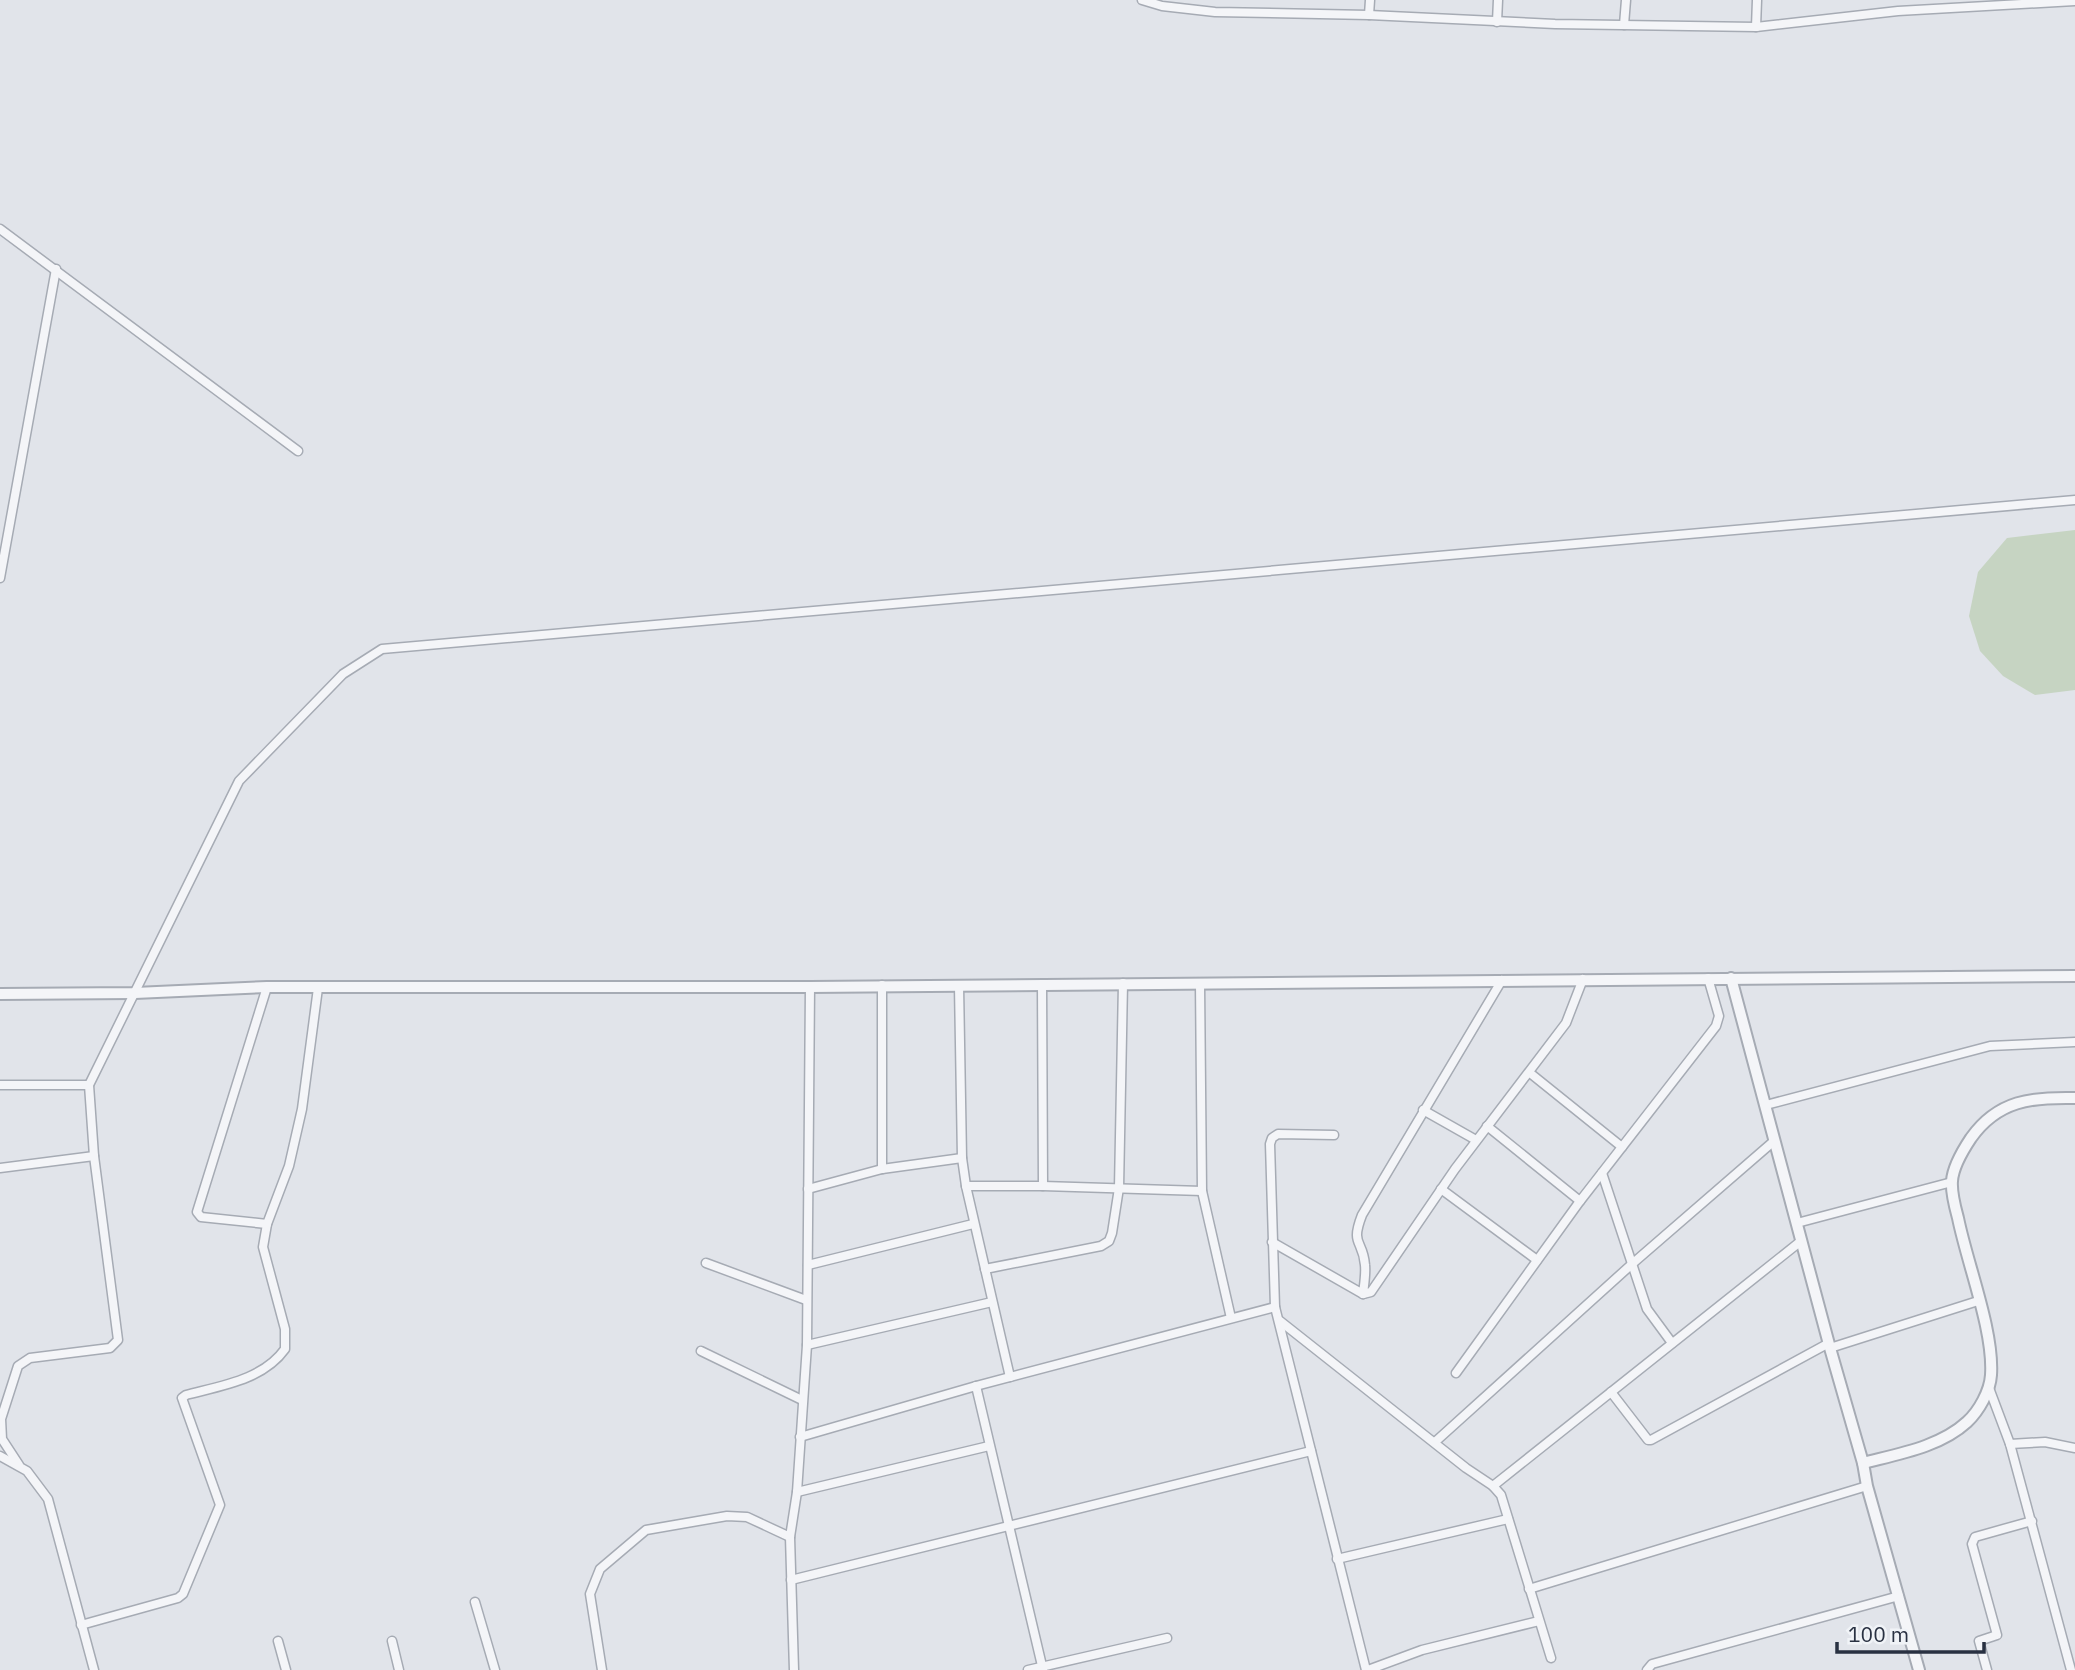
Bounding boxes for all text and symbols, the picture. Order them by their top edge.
scale bar [1837,1610,1984,1654]
text: 100 m [1848,1620,1909,1648]

